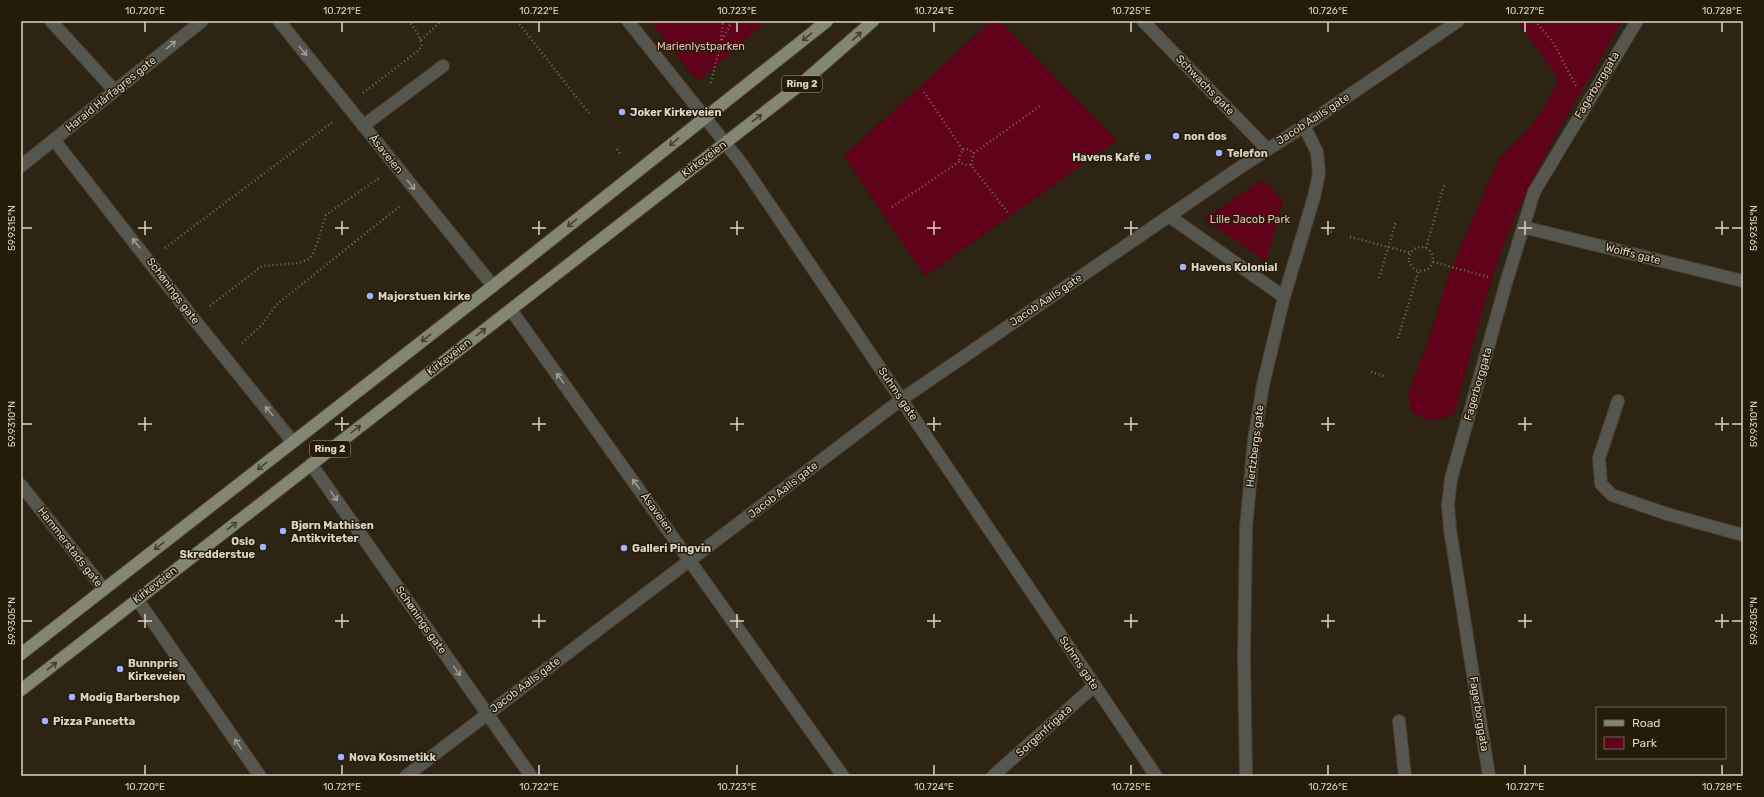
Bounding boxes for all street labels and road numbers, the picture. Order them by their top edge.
street label: Fagerborggata [1572,49,1622,121]
street label: Schwachs gate [1173,52,1237,118]
street label: Harald Hårfagres gate [63,54,159,134]
road number: Ring 2 [782,76,822,92]
street label: Jacob Aalls gate [1274,91,1352,147]
street label: Åsaveien [366,132,406,176]
street label: Kirkeveien [679,138,729,180]
street label: Wolffs gate [1604,241,1662,267]
street label: Schønings gate [144,255,202,327]
street label: Jacob Aalls gate [1007,271,1085,329]
street label: Kirkeveien [424,336,474,378]
street label: Fagerborggata [1461,346,1495,422]
street label: Suhms gate [875,365,921,423]
street label: Hertzbergs gate [1244,404,1266,488]
road number: Ring 2 [310,441,350,457]
street label: Jacob Aalls gate [746,459,820,521]
street label: Åsaveien [638,490,676,536]
street label: Hammerstads gate [35,505,105,589]
street label: Kirkeveien [130,564,180,606]
street label: Schønings gate [393,584,449,656]
street label: Suhms gate [1056,634,1102,692]
street label: Jacob Aalls gate [487,654,563,716]
street label: Fagerborggata [1467,676,1491,752]
street label: Sorgenfrigata [1013,703,1075,759]

